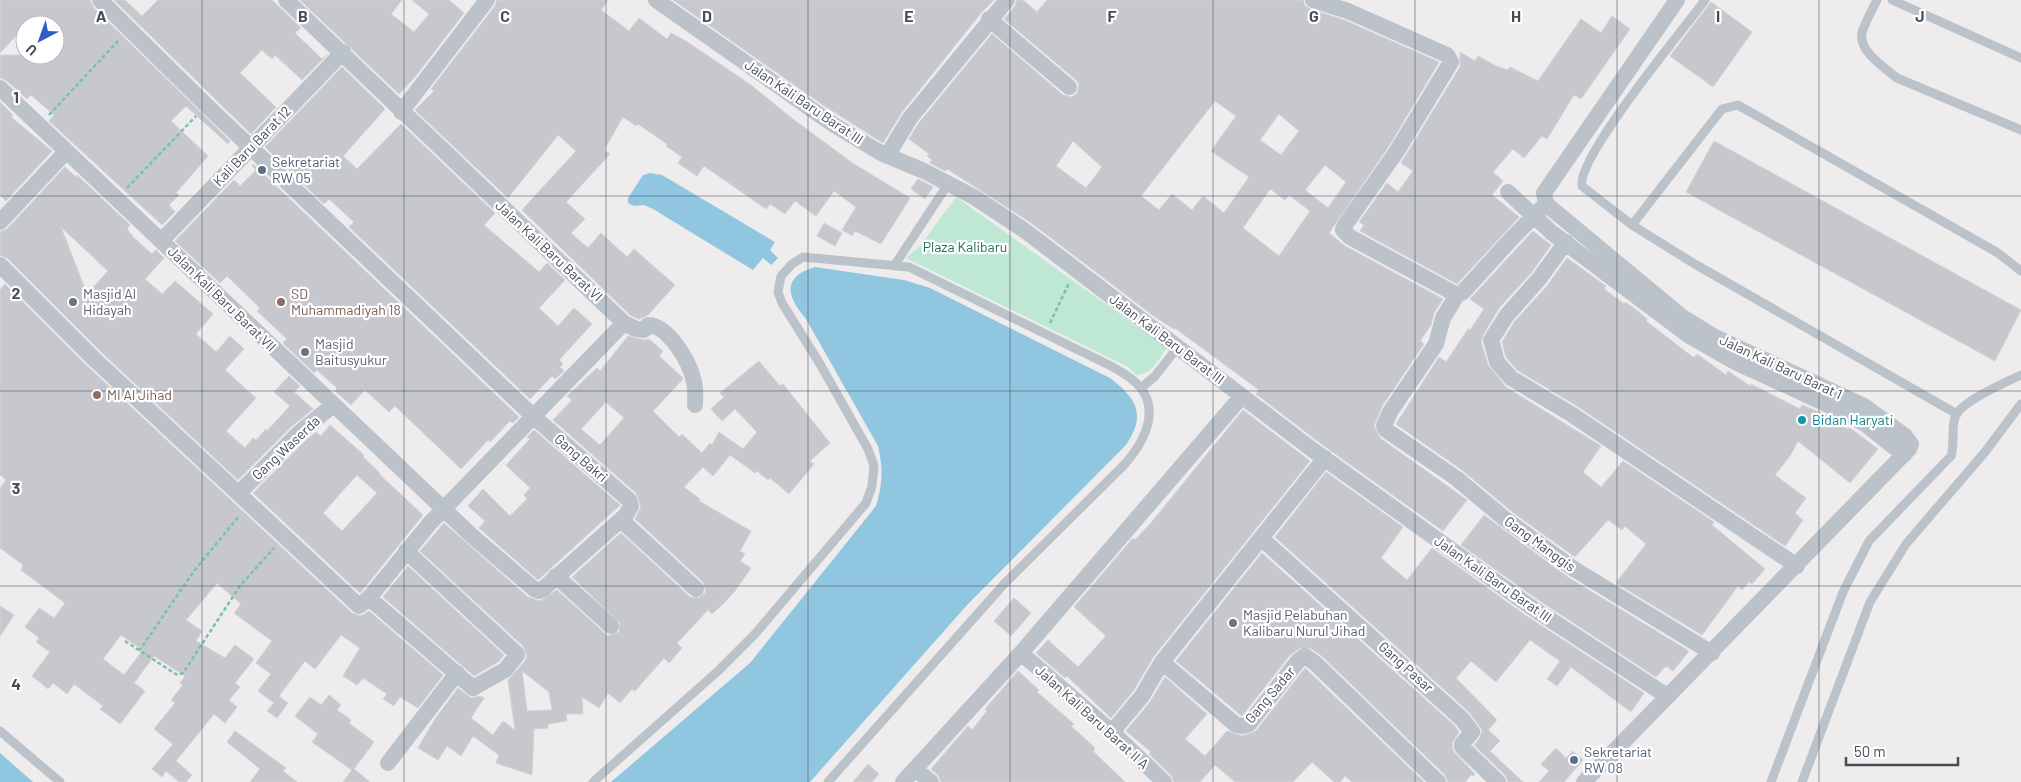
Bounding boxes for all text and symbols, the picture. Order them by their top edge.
text: A [96,6,107,25]
text: B [298,6,308,25]
text: C [500,6,510,25]
text: D [702,6,712,25]
text: E [904,6,914,25]
text: F [1108,6,1117,25]
text: G [1309,6,1319,25]
text: H [1511,6,1521,25]
text: I [1716,6,1720,25]
text: J [1915,6,1925,25]
north arrow [15,15,65,65]
text: U [22,41,40,59]
street label: Jalan Kali Baru Barat III [742,56,867,148]
text: 1 [13,87,19,106]
street label: Kali Baru Barat 12 [209,102,294,189]
place label: Sekretariat RW 05 [272,153,340,186]
marker: Sekretariat RW 05 [256,164,268,176]
street label: Jalan Kali Baru Barat VI [492,197,606,305]
park label: Plaza Kalibaru [923,238,1007,255]
street label: Jalan Kali Baru Barat VII [165,243,280,355]
text: 2 [12,283,21,302]
place label: Masjid Al Hidayah [83,285,136,318]
place label: SD Muhammadiyah 18 [291,285,401,318]
street label: Jalan Kali Baru Barat III [1107,290,1228,387]
marker: Masjid Al Hidayah [67,296,79,308]
marker: SD Muhammadiyah 18 [275,296,287,308]
street label: Jalan Kali Baru Barat 1 [1717,331,1845,402]
place label: Masjid Baitusyukur [315,335,387,368]
marker: Masjid Baitusyukur [299,346,311,358]
place label: MI Al Jihad [107,386,172,403]
marker: MI Al Jihad [91,389,103,401]
place label: Bidan Haryati [1812,411,1893,428]
street label: Gang Waserda [248,412,323,483]
marker: Bidan Haryati [1796,414,1808,426]
street label: Gang Bakri [551,430,611,485]
text: 3 [12,478,20,497]
street label: Gang Manggis [1502,512,1579,575]
street label: Jalan Kali Baru Barat III [1431,532,1555,626]
place label: Masjid Pelabuhan Kalibaru Nurul Jihad [1243,606,1365,639]
marker: Masjid Pelabuhan Kalibaru Nurul Jihad [1227,617,1239,629]
street label: Gang Pasar [1375,638,1437,696]
street label: Jalan Kali Baru Barat II A [1032,661,1153,772]
street label: Gang Sadar [1241,663,1298,726]
text: 4 [11,674,21,693]
scale bar [1846,734,1958,766]
text: 50 m [1854,742,1886,760]
place label: Sekretariat RW 08 [1584,743,1652,776]
marker: Sekretariat RW 08 [1568,754,1580,766]

